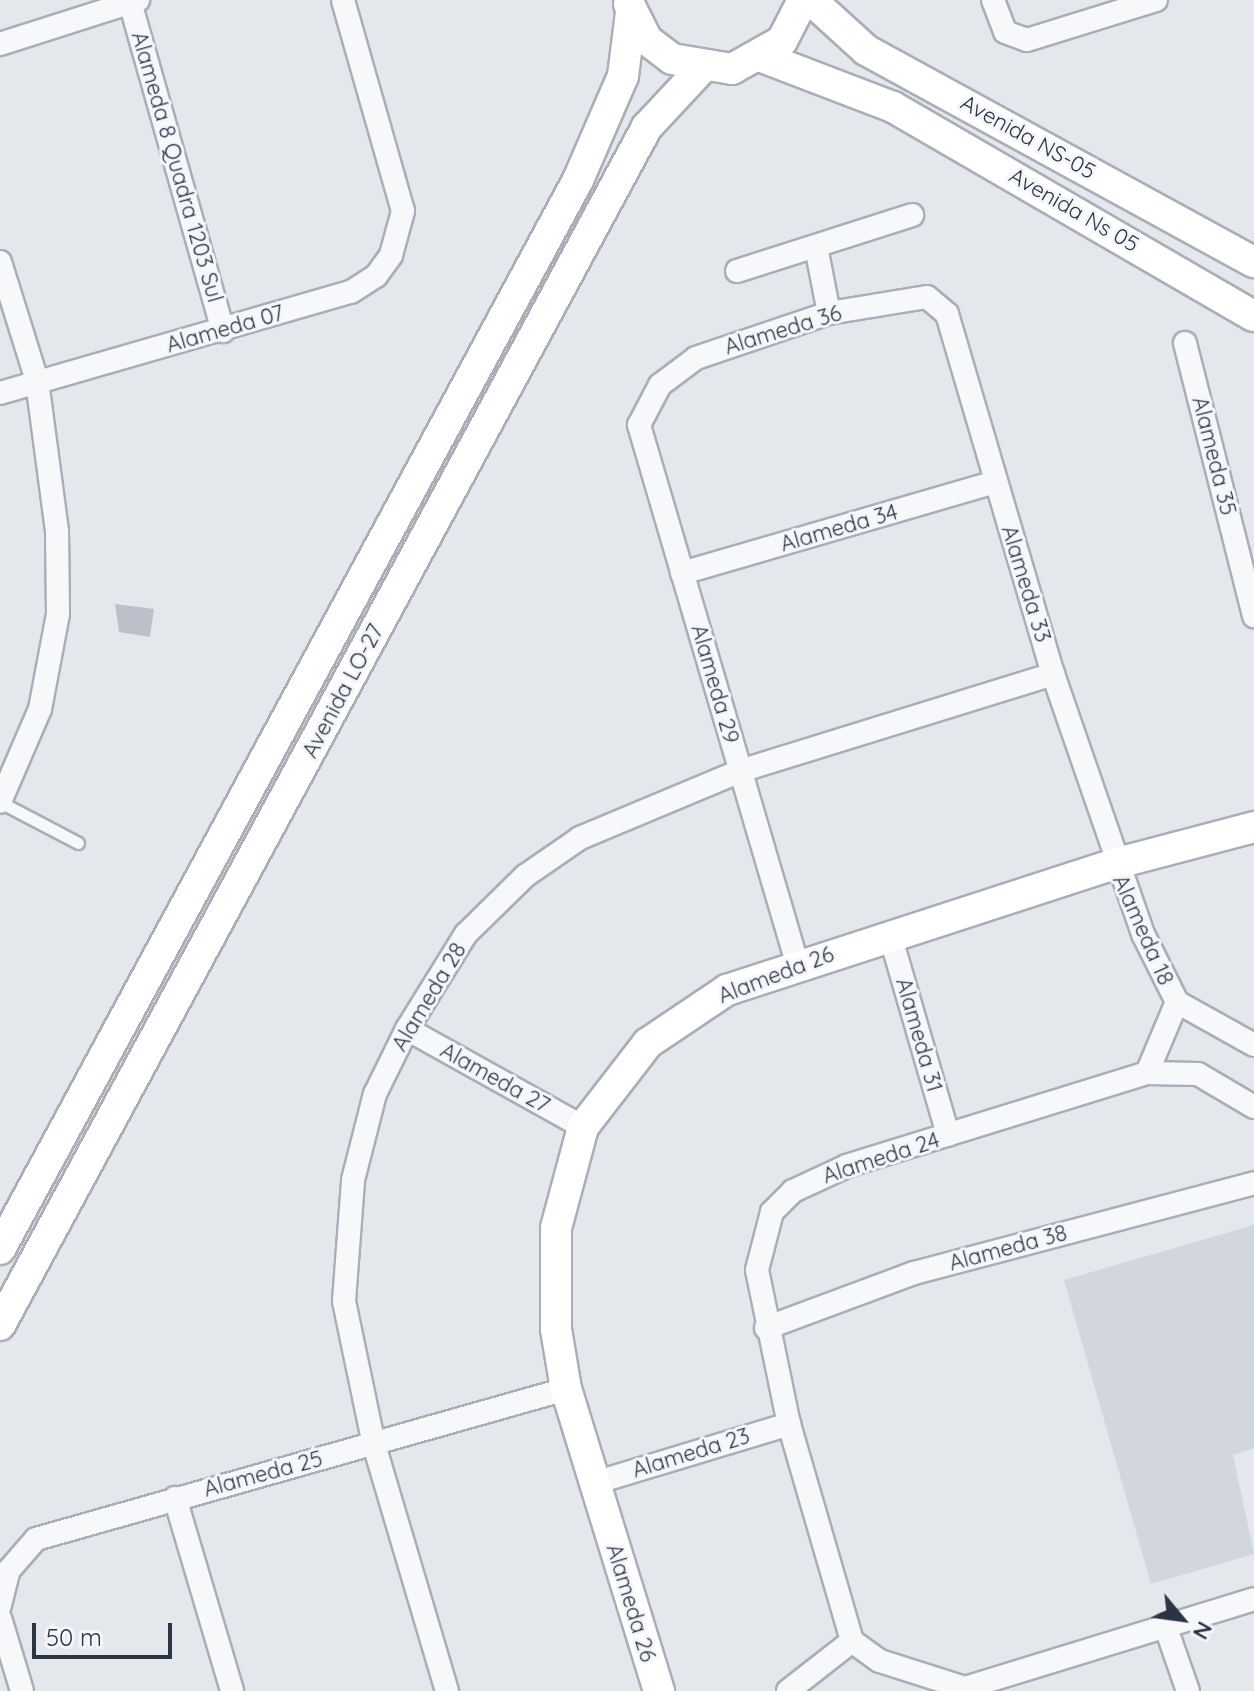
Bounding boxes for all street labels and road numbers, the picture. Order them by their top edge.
street label: Alameda 8 Quadra 1203 Sul [126,29,228,305]
street label: Avenida NS-05 [956,89,1100,185]
street label: Avenida Ns 05 [1005,162,1143,258]
street label: Alameda 07 [163,300,287,358]
street label: Alameda 36 [721,300,845,360]
street label: Alameda 35 [1187,394,1241,518]
street label: Alameda 34 [777,499,901,557]
street label: Alameda 33 [996,522,1056,646]
street label: Avenida LO-27 [297,620,389,762]
street label: Alameda 29 [685,622,745,746]
street label: Alameda 18 [1107,871,1179,989]
street label: Alameda 28 [386,938,472,1056]
street label: Alameda 26 [714,941,838,1009]
street label: Alameda 31 [890,975,948,1095]
street label: Alameda 27 [436,1037,554,1119]
street label: Alameda 24 [819,1127,943,1189]
street label: Alameda 38 [946,1220,1070,1276]
street label: Alameda 23 [629,1423,753,1483]
street label: Alameda 25 [201,1445,325,1503]
street label: Alameda 26 [601,1541,661,1665]

